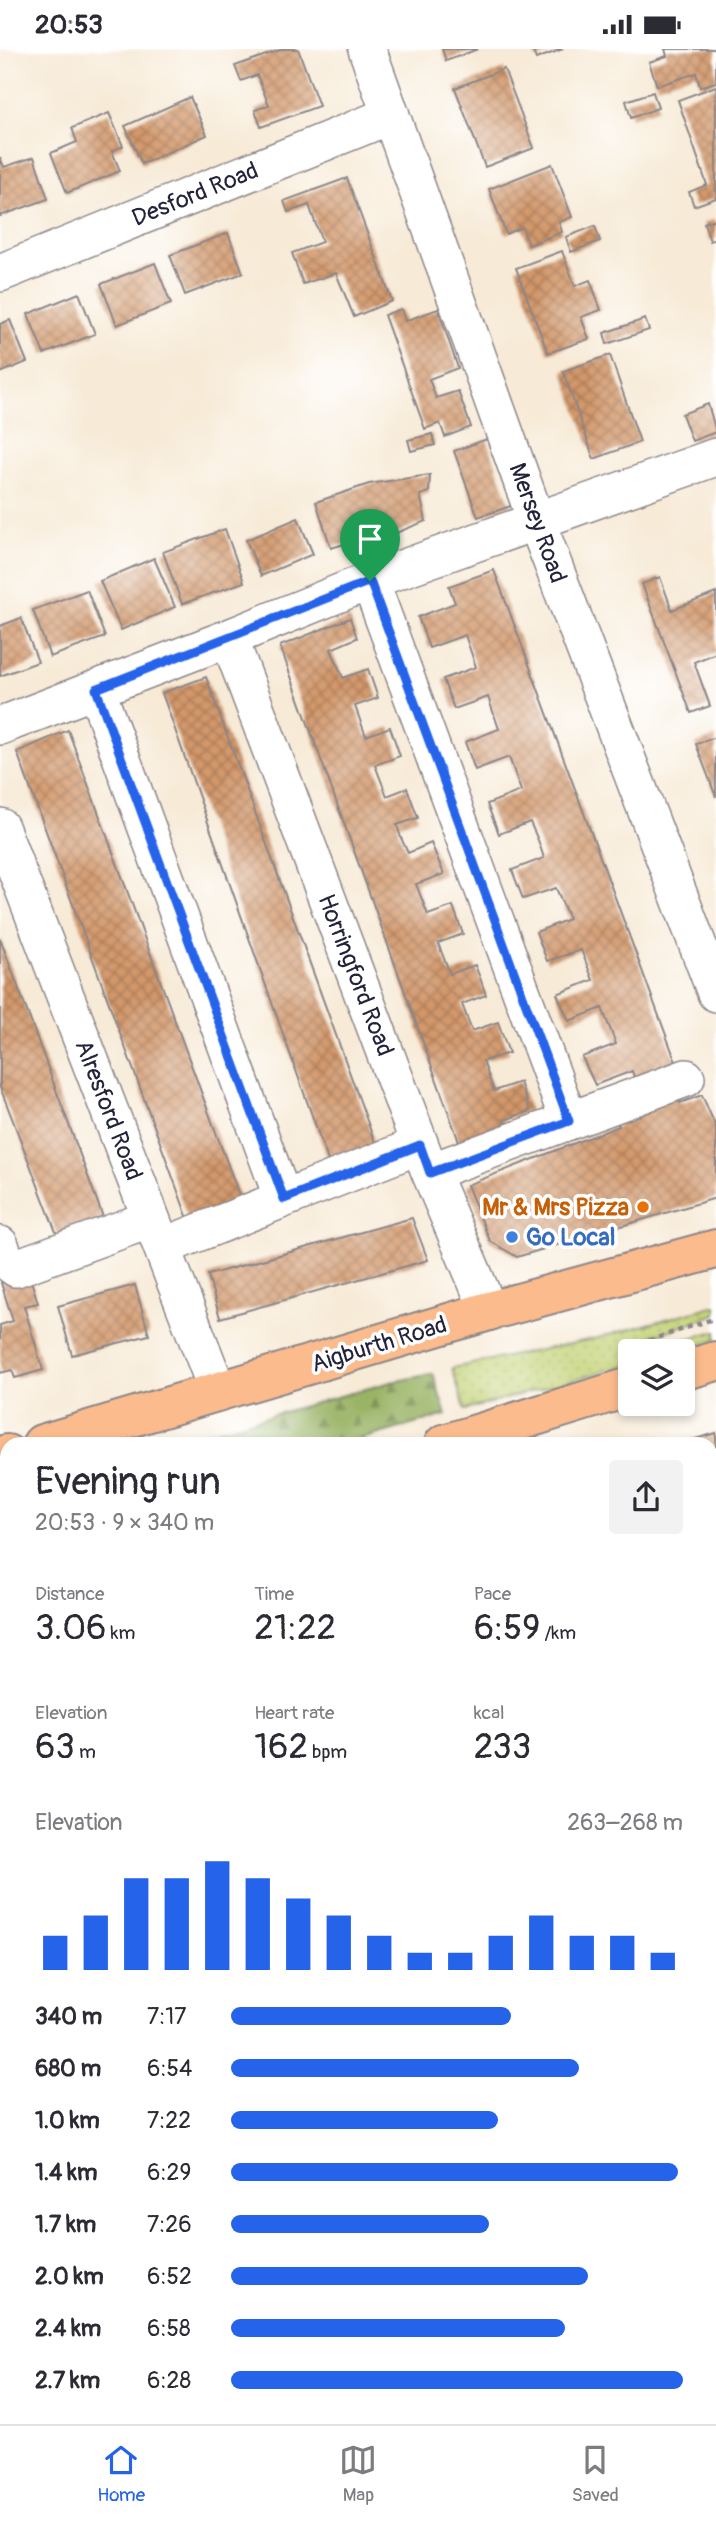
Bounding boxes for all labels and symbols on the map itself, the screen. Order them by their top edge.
street label: Desford Road [128,156,263,233]
street label: Mersey Road [502,459,573,587]
pin [340,509,400,581]
street label: Horringford Road [311,890,400,1060]
street label: Alresford Road [68,1036,149,1184]
place label: Mr & Mrs Pizza [482,1193,629,1222]
marker: Mr & Mrs Pizza [635,1199,651,1215]
place label: Go Local [526,1223,616,1252]
marker: Go Local [504,1229,520,1245]
street label: Aigburth Road [308,1310,450,1379]

